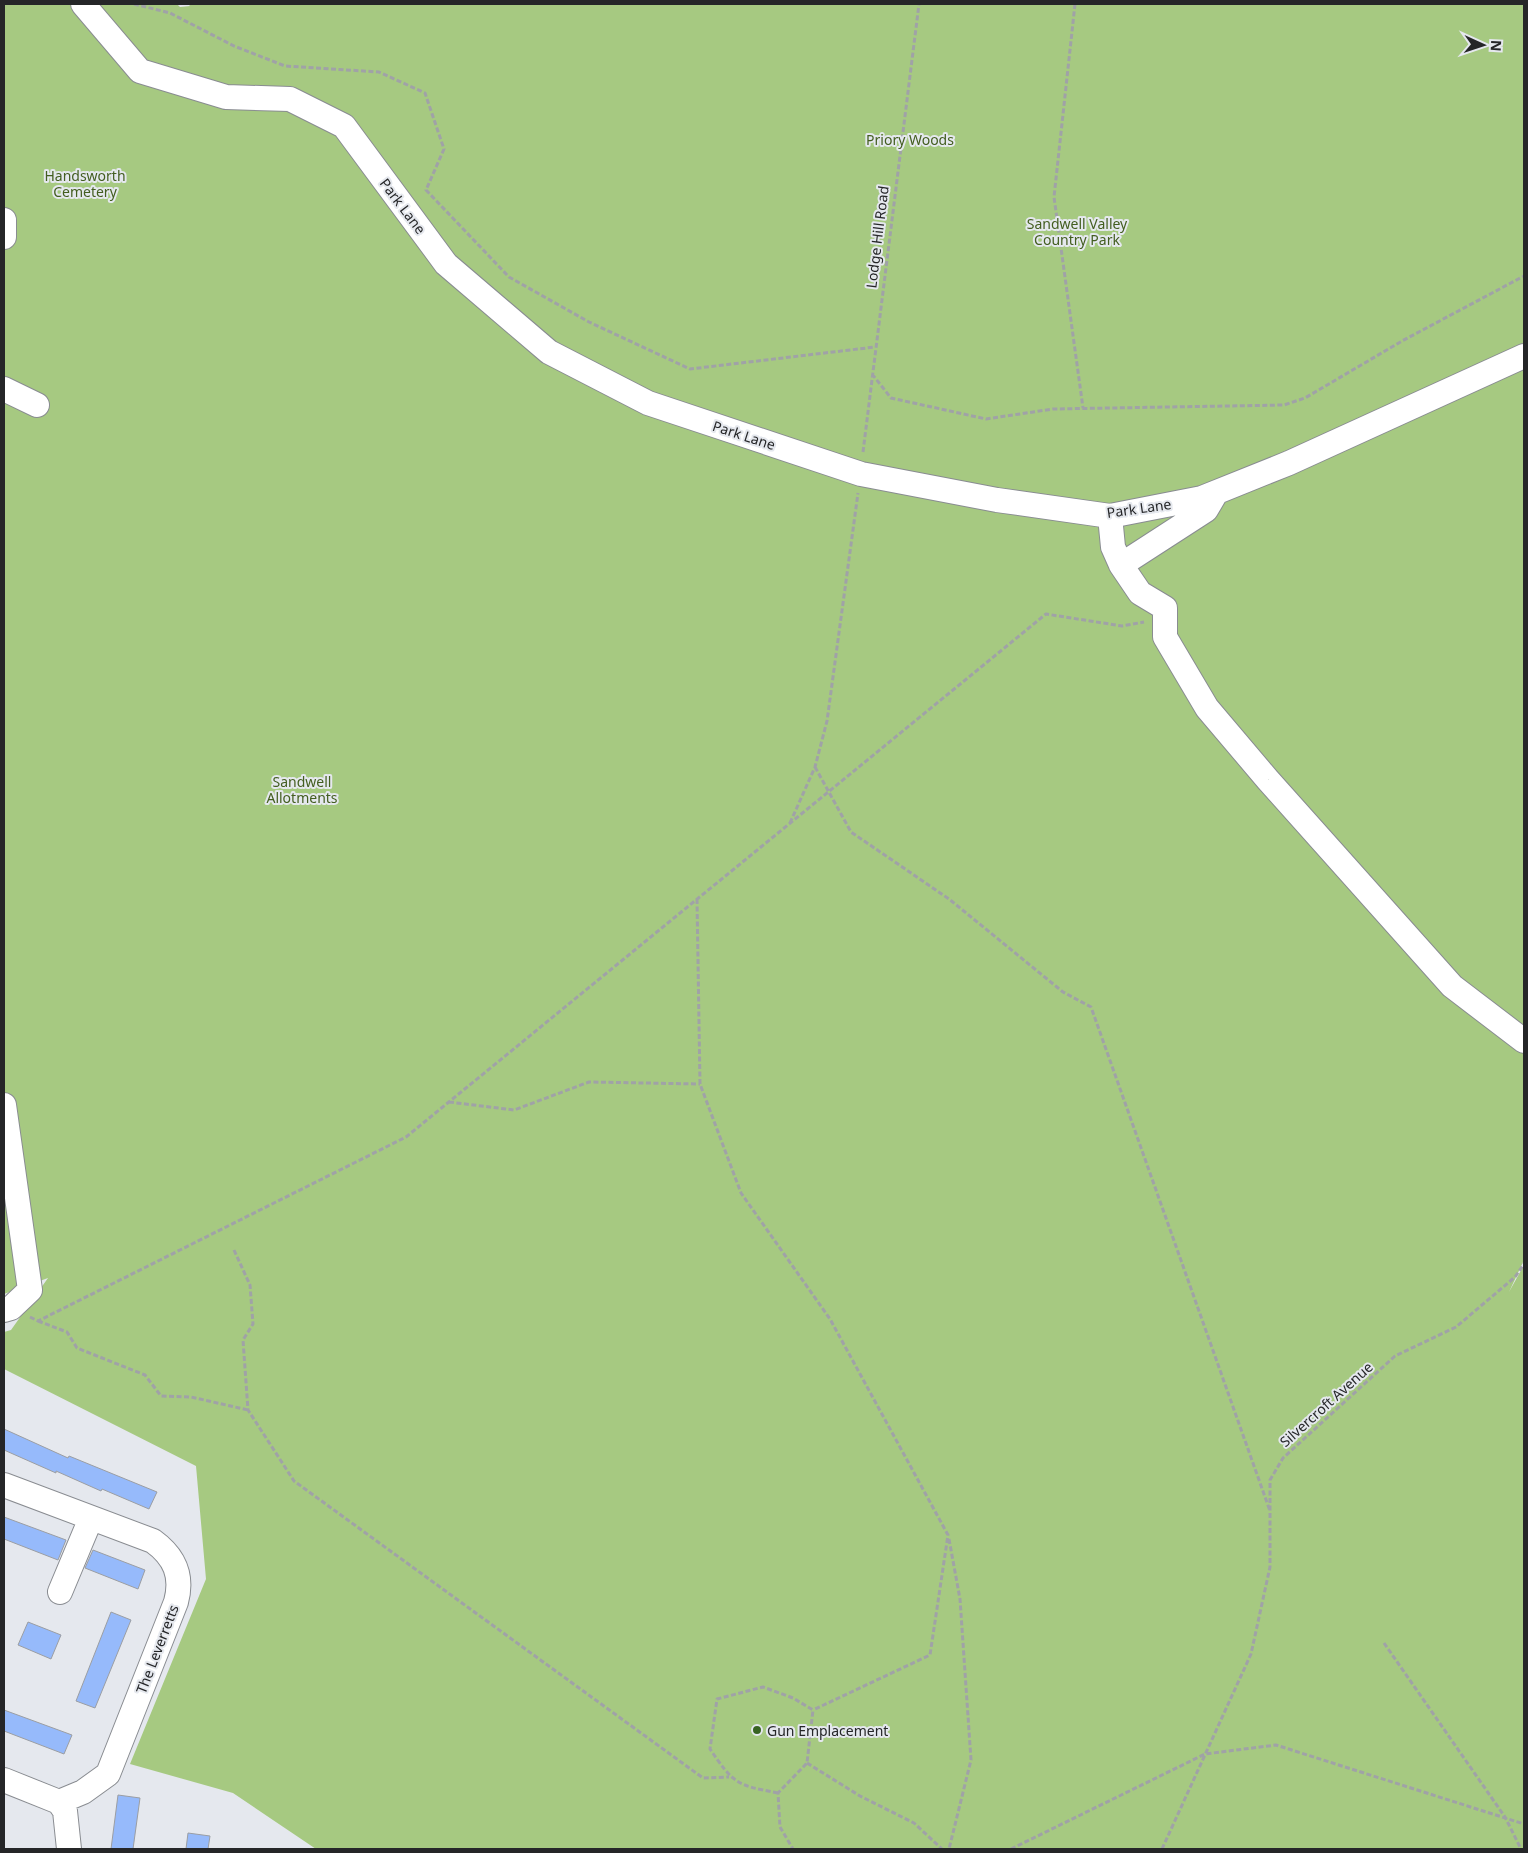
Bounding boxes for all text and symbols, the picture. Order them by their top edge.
north arrow [1458,20,1508,70]
text: N [1487,40,1506,52]
park label: Priory Woods [866,130,954,149]
park label: Handsworth Cemetery [44,166,126,201]
street label: Park Lane [376,174,430,238]
street label: Lodge Hill Road [861,185,893,289]
park label: Sandwell Valley Country Park [1027,214,1128,249]
street label: Park Lane [710,416,778,454]
street label: Park Lane [1106,494,1173,522]
park label: Sandwell Allotments [266,772,338,807]
street label: Silvercroft Avenue [1276,1357,1377,1451]
street label: The Leverretts [131,1601,183,1696]
place label: Gun Emplacement [767,1721,888,1740]
marker: Gun Emplacement [751,1724,763,1736]

